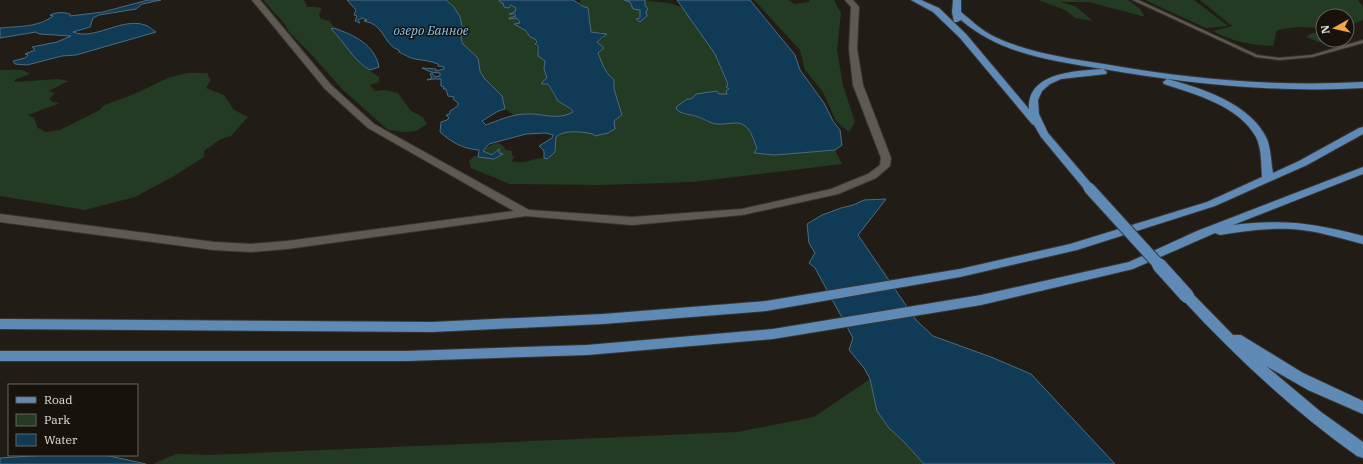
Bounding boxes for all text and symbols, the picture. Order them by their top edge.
north arrow [1315,8,1355,48]
water label: озеро Банное [393,22,469,39]
text: N [1318,24,1333,35]
legend [8,384,138,456]
text: Road [44,392,73,407]
text: Park [44,412,70,427]
text: Water [44,432,78,447]

